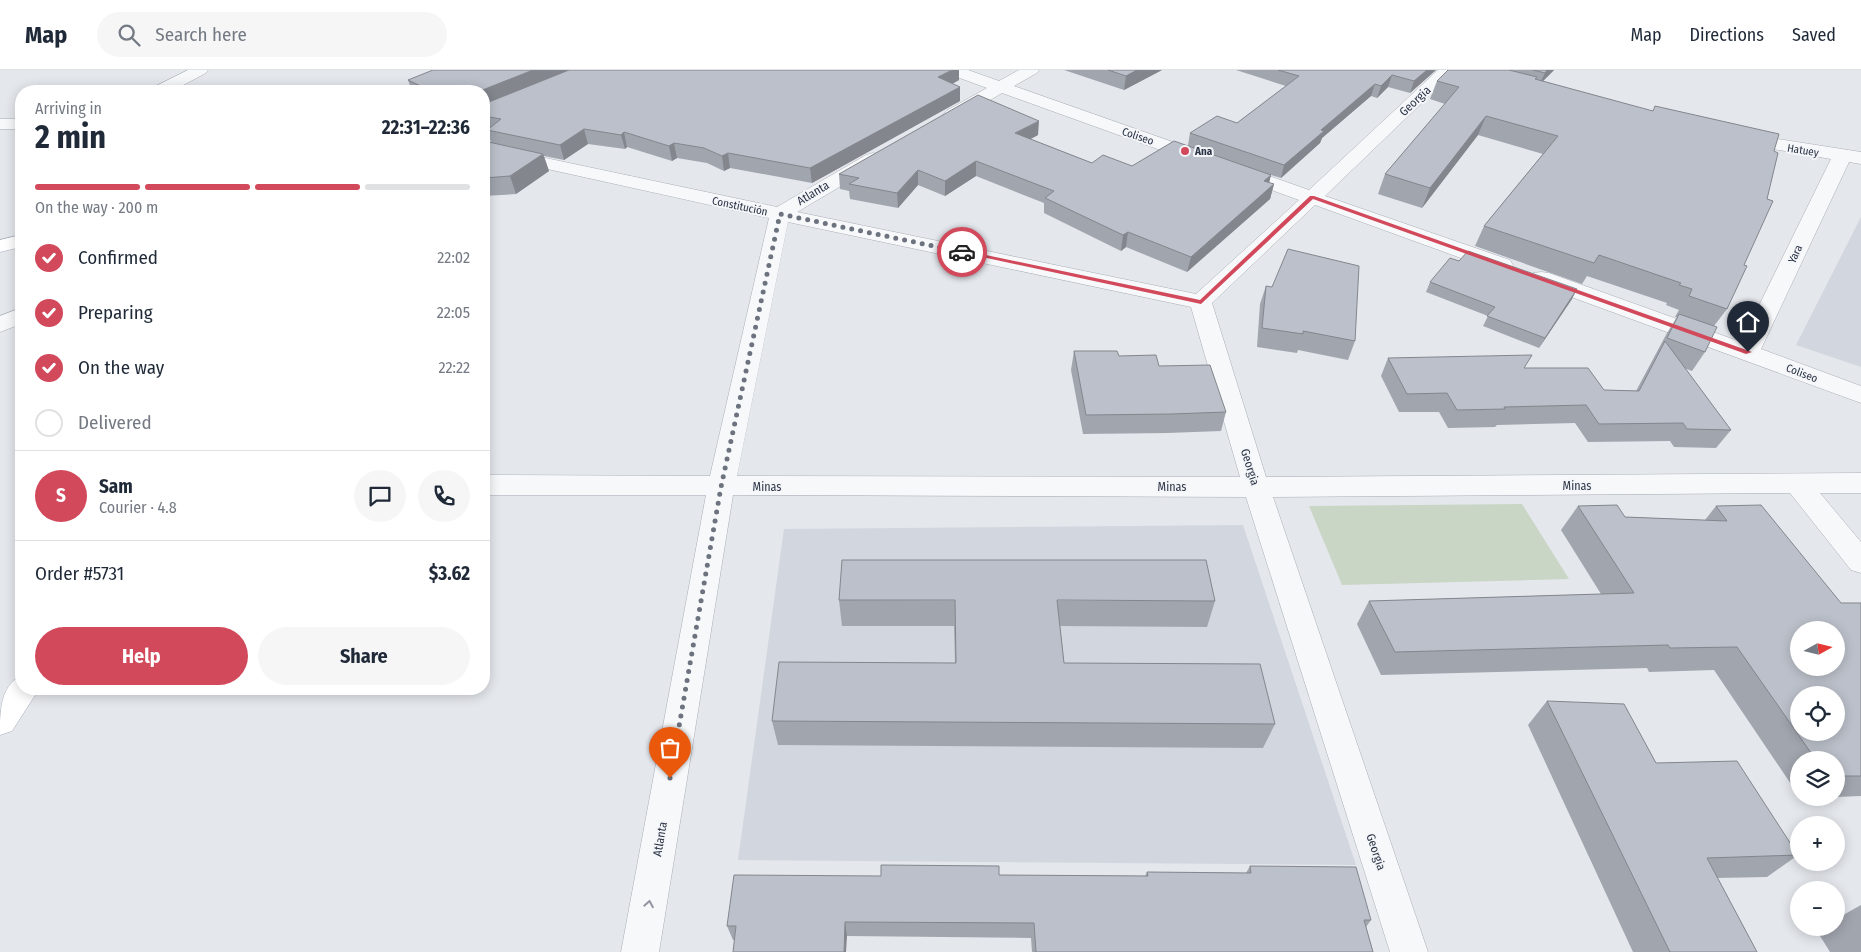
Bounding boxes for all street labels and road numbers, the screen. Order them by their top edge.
street label: Georgia [1396,83,1434,119]
street label: Coliseo [1120,125,1156,148]
street label: Hatuey [1786,142,1820,159]
street label: Atlanta [794,178,832,208]
street label: Constitución [711,194,769,219]
street label: Yara [1786,243,1805,266]
street label: Coliseo [1784,362,1820,385]
street label: Georgia [1238,447,1262,487]
street label: Minas [1563,479,1591,493]
street label: Minas [753,480,781,494]
street label: Minas [1158,480,1186,494]
street label: Atlanta [650,820,670,858]
street label: Georgia [1364,832,1389,872]

